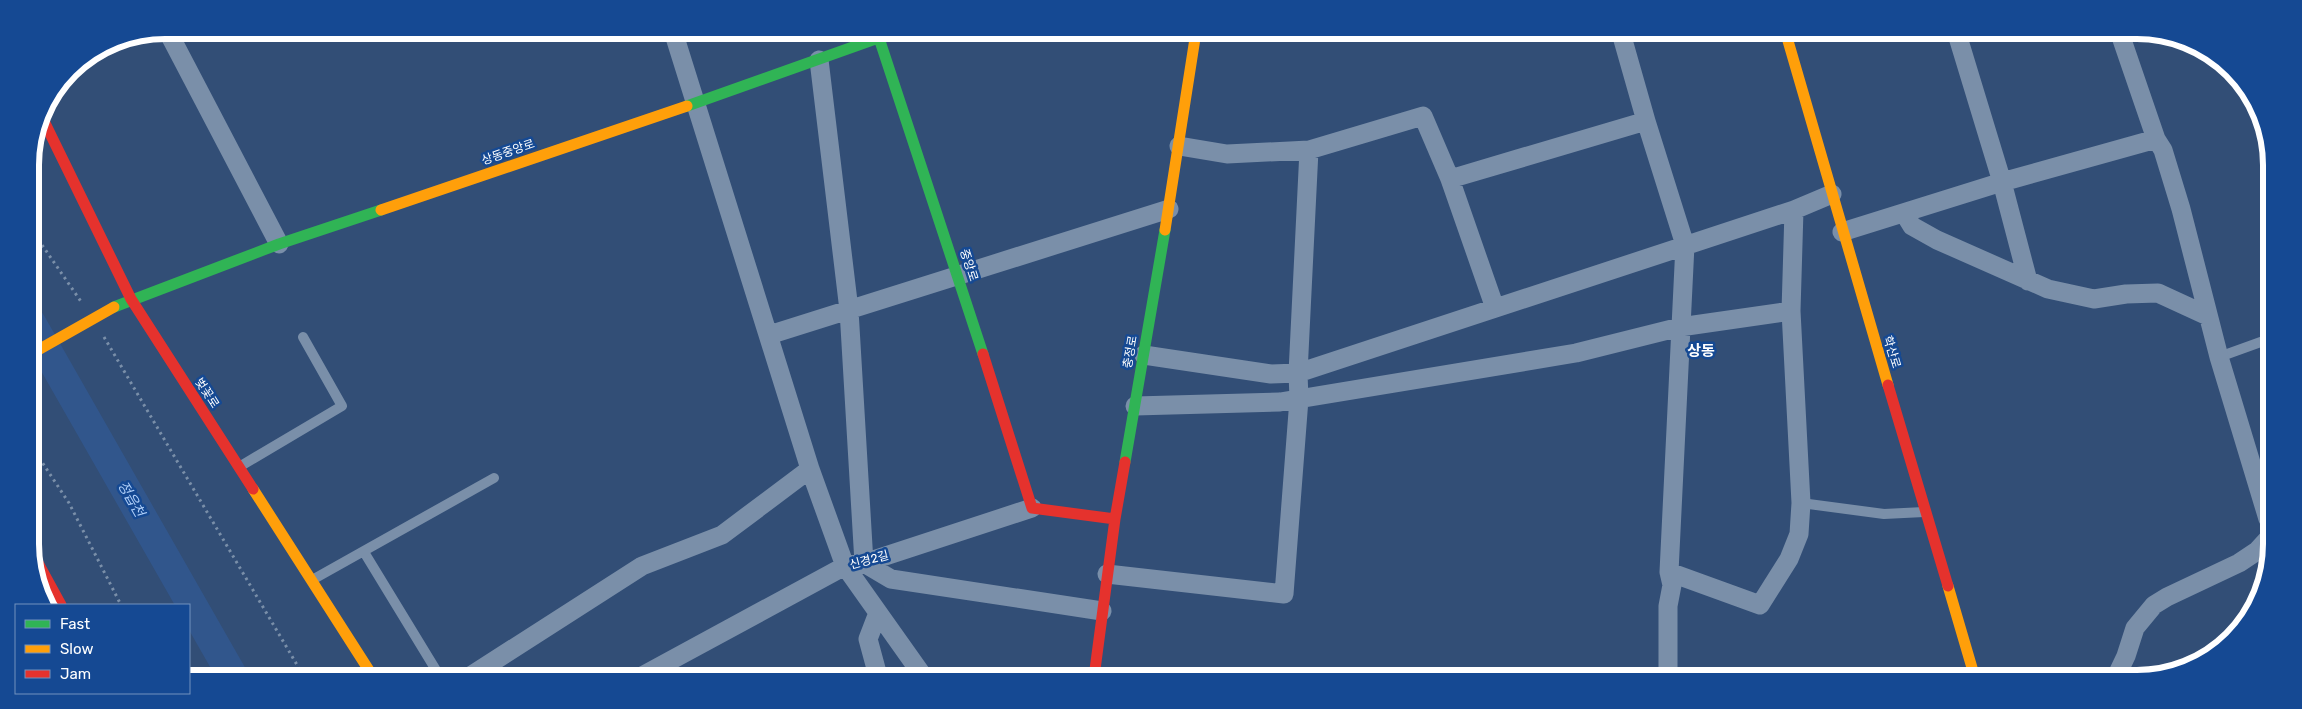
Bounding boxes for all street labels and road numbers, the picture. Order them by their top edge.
street label: 상동중앙로 [480,136,536,168]
street label: 중앙로 [957,247,981,283]
street label: 충정로 [1120,334,1140,370]
street label: 학산로 [1880,334,1904,370]
street label: 벚꽃로 [192,375,222,411]
street label: 신경2길 [848,548,890,572]

